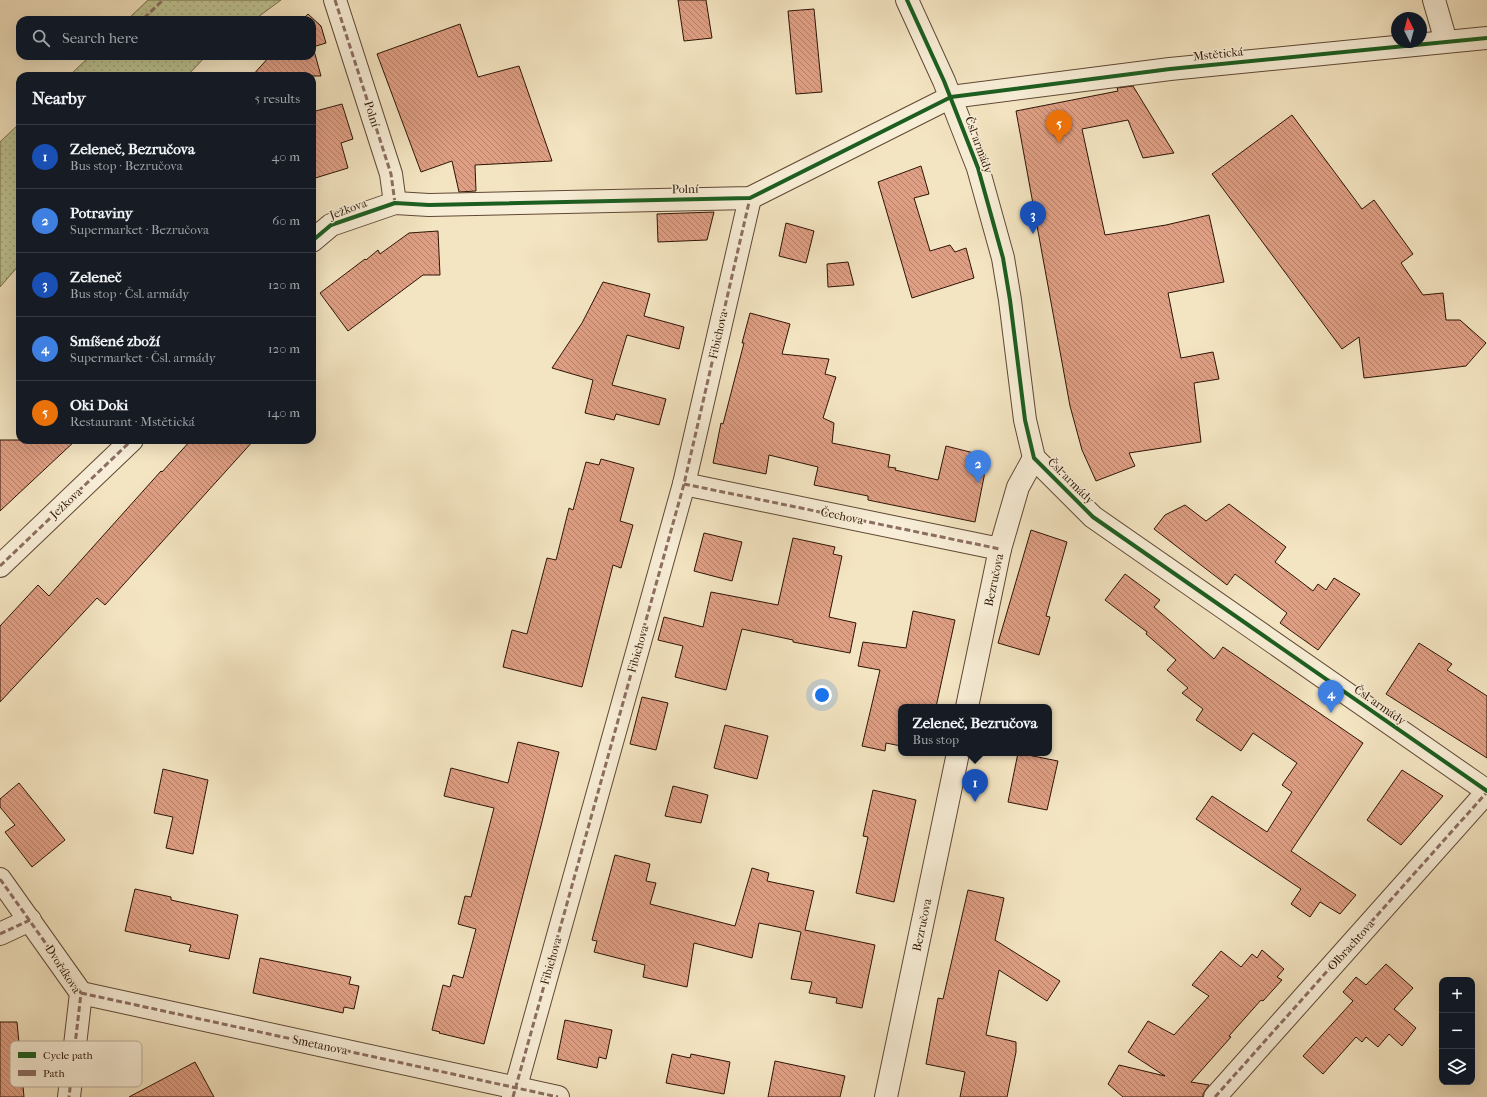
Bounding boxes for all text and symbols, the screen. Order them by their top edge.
north arrow [1391,12,1427,48]
search box [16,16,316,60]
icon: search [30,27,52,49]
text: Search here [62,29,138,47]
street label: Mstětická [1192,44,1244,64]
text: Nearby [32,88,86,108]
text: 5 results [255,91,300,106]
street label: Polní [361,99,383,129]
pin: 5 [1046,110,1072,143]
street label: Čsl. armády [962,114,997,176]
text: Zeleneč, Bezručova [70,140,195,158]
text: 1 [43,149,47,164]
text: 40 m [272,149,300,164]
text: Bus stop · Bezručova [70,158,183,173]
street label: Polní [671,182,699,196]
street label: Ježkova [326,196,369,223]
pin: 3 [1020,201,1046,234]
text: Potraviny [70,204,133,222]
text: 2 [42,213,48,228]
text: 60 m [272,213,300,228]
text: Supermarket · Bezručova [70,222,209,237]
text: Zeleneč [70,268,122,286]
text: 3 [42,277,48,292]
text: 120 m [268,277,300,292]
text: Bus stop · Čsl. armády [70,286,189,301]
street label: Fibichova [706,309,730,360]
text: Smíšené zboží [70,332,160,350]
text: 4 [41,341,49,356]
text: 120 m [268,341,300,356]
text: Supermarket · Čsl. armády [70,350,216,365]
text: Oki Doki [70,396,128,414]
text: 5 [42,405,48,420]
text: 140 m [267,405,300,420]
text: Restaurant · Mstětická [70,414,195,429]
pin: 2 [965,450,991,483]
street label: Čsl. armády [1045,454,1098,507]
street label: Ježkova [46,484,85,522]
street label: Čechova [819,504,865,527]
street label: Bezručova [982,552,1007,608]
street label: Fibichova [625,623,652,674]
pin: 4 [1318,680,1344,713]
street label: Čsl. armády [1352,681,1410,728]
your location [812,685,832,705]
popup [898,704,1052,756]
text: Zeleneč, Bezručova [913,714,1037,732]
text: Bus stop [913,732,959,747]
pin: 1 [962,769,988,802]
street label: Bezručova [910,897,935,953]
street label: Olbrachtova [1325,917,1378,973]
street label: Fibichova [538,935,565,986]
street label: Dvořákova [42,942,84,996]
map controls [1439,977,1475,1085]
button: + [1439,977,1475,1013]
button: − [1439,1013,1475,1049]
street label: Smetanova [291,1032,349,1058]
legend [10,1041,142,1087]
text: Cycle path [43,1049,94,1062]
button: layers [1439,1049,1475,1085]
text: Path [43,1067,66,1080]

